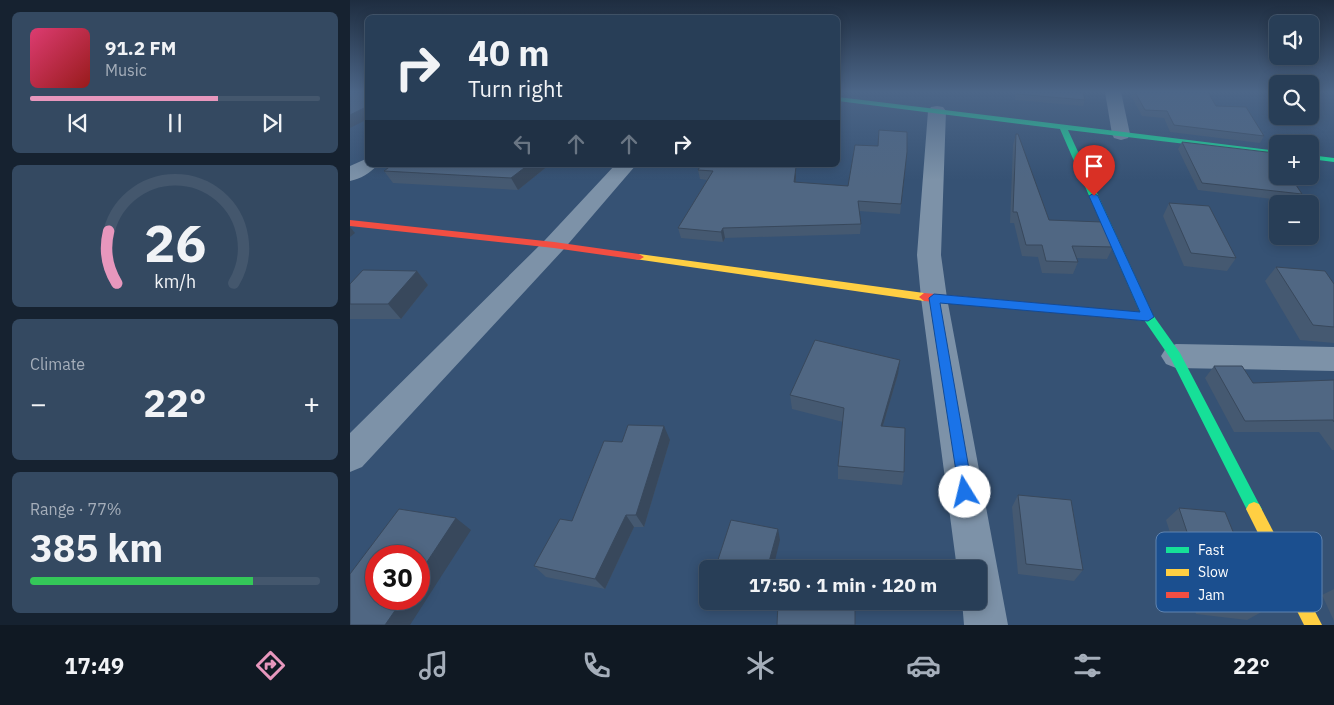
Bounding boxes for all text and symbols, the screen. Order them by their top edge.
map controls [1269,15,1319,245]
button: sound [1269,15,1319,65]
text: 40 m [468,30,550,76]
icon: right [385,35,450,100]
text: 91.2 FM [105,36,176,60]
text: Music [105,60,147,80]
text: Turn right [468,74,563,103]
button: search [1269,75,1319,125]
icon: previous [64,109,92,137]
icon: pause [161,109,189,137]
icon: next [258,109,286,137]
icon: left [509,130,537,158]
icon: ahead [562,130,590,158]
icon: ahead [615,130,643,158]
icon: right [668,130,696,158]
button: + [1269,135,1319,185]
pin [1073,145,1115,196]
icon: arrive [1080,152,1108,180]
button: − [1269,195,1319,245]
text: 26 [144,209,206,276]
text: km/h [154,270,196,293]
text: Climate [30,354,85,374]
text: 22° [143,378,207,427]
text: − [30,385,47,422]
text: + [303,385,320,422]
position arrow [938,465,990,517]
text: Range · 77% [30,499,122,519]
text: 385 km [30,523,163,572]
legend [1156,532,1322,612]
text: Fast [1198,541,1224,559]
speed limit sign: 30 [365,545,430,610]
text: Slow [1198,563,1229,581]
text: 17:50 · 1 min · 120 m [749,573,937,597]
text: Jam [1198,586,1225,604]
icon: directions [253,648,288,683]
icon: music [416,648,451,683]
icon: phone [579,648,614,683]
icon: climate [743,648,778,683]
icon: car [906,648,941,683]
icon: filters [1070,648,1105,683]
text: 17:49 [64,651,124,680]
text: 22° [1233,651,1270,680]

